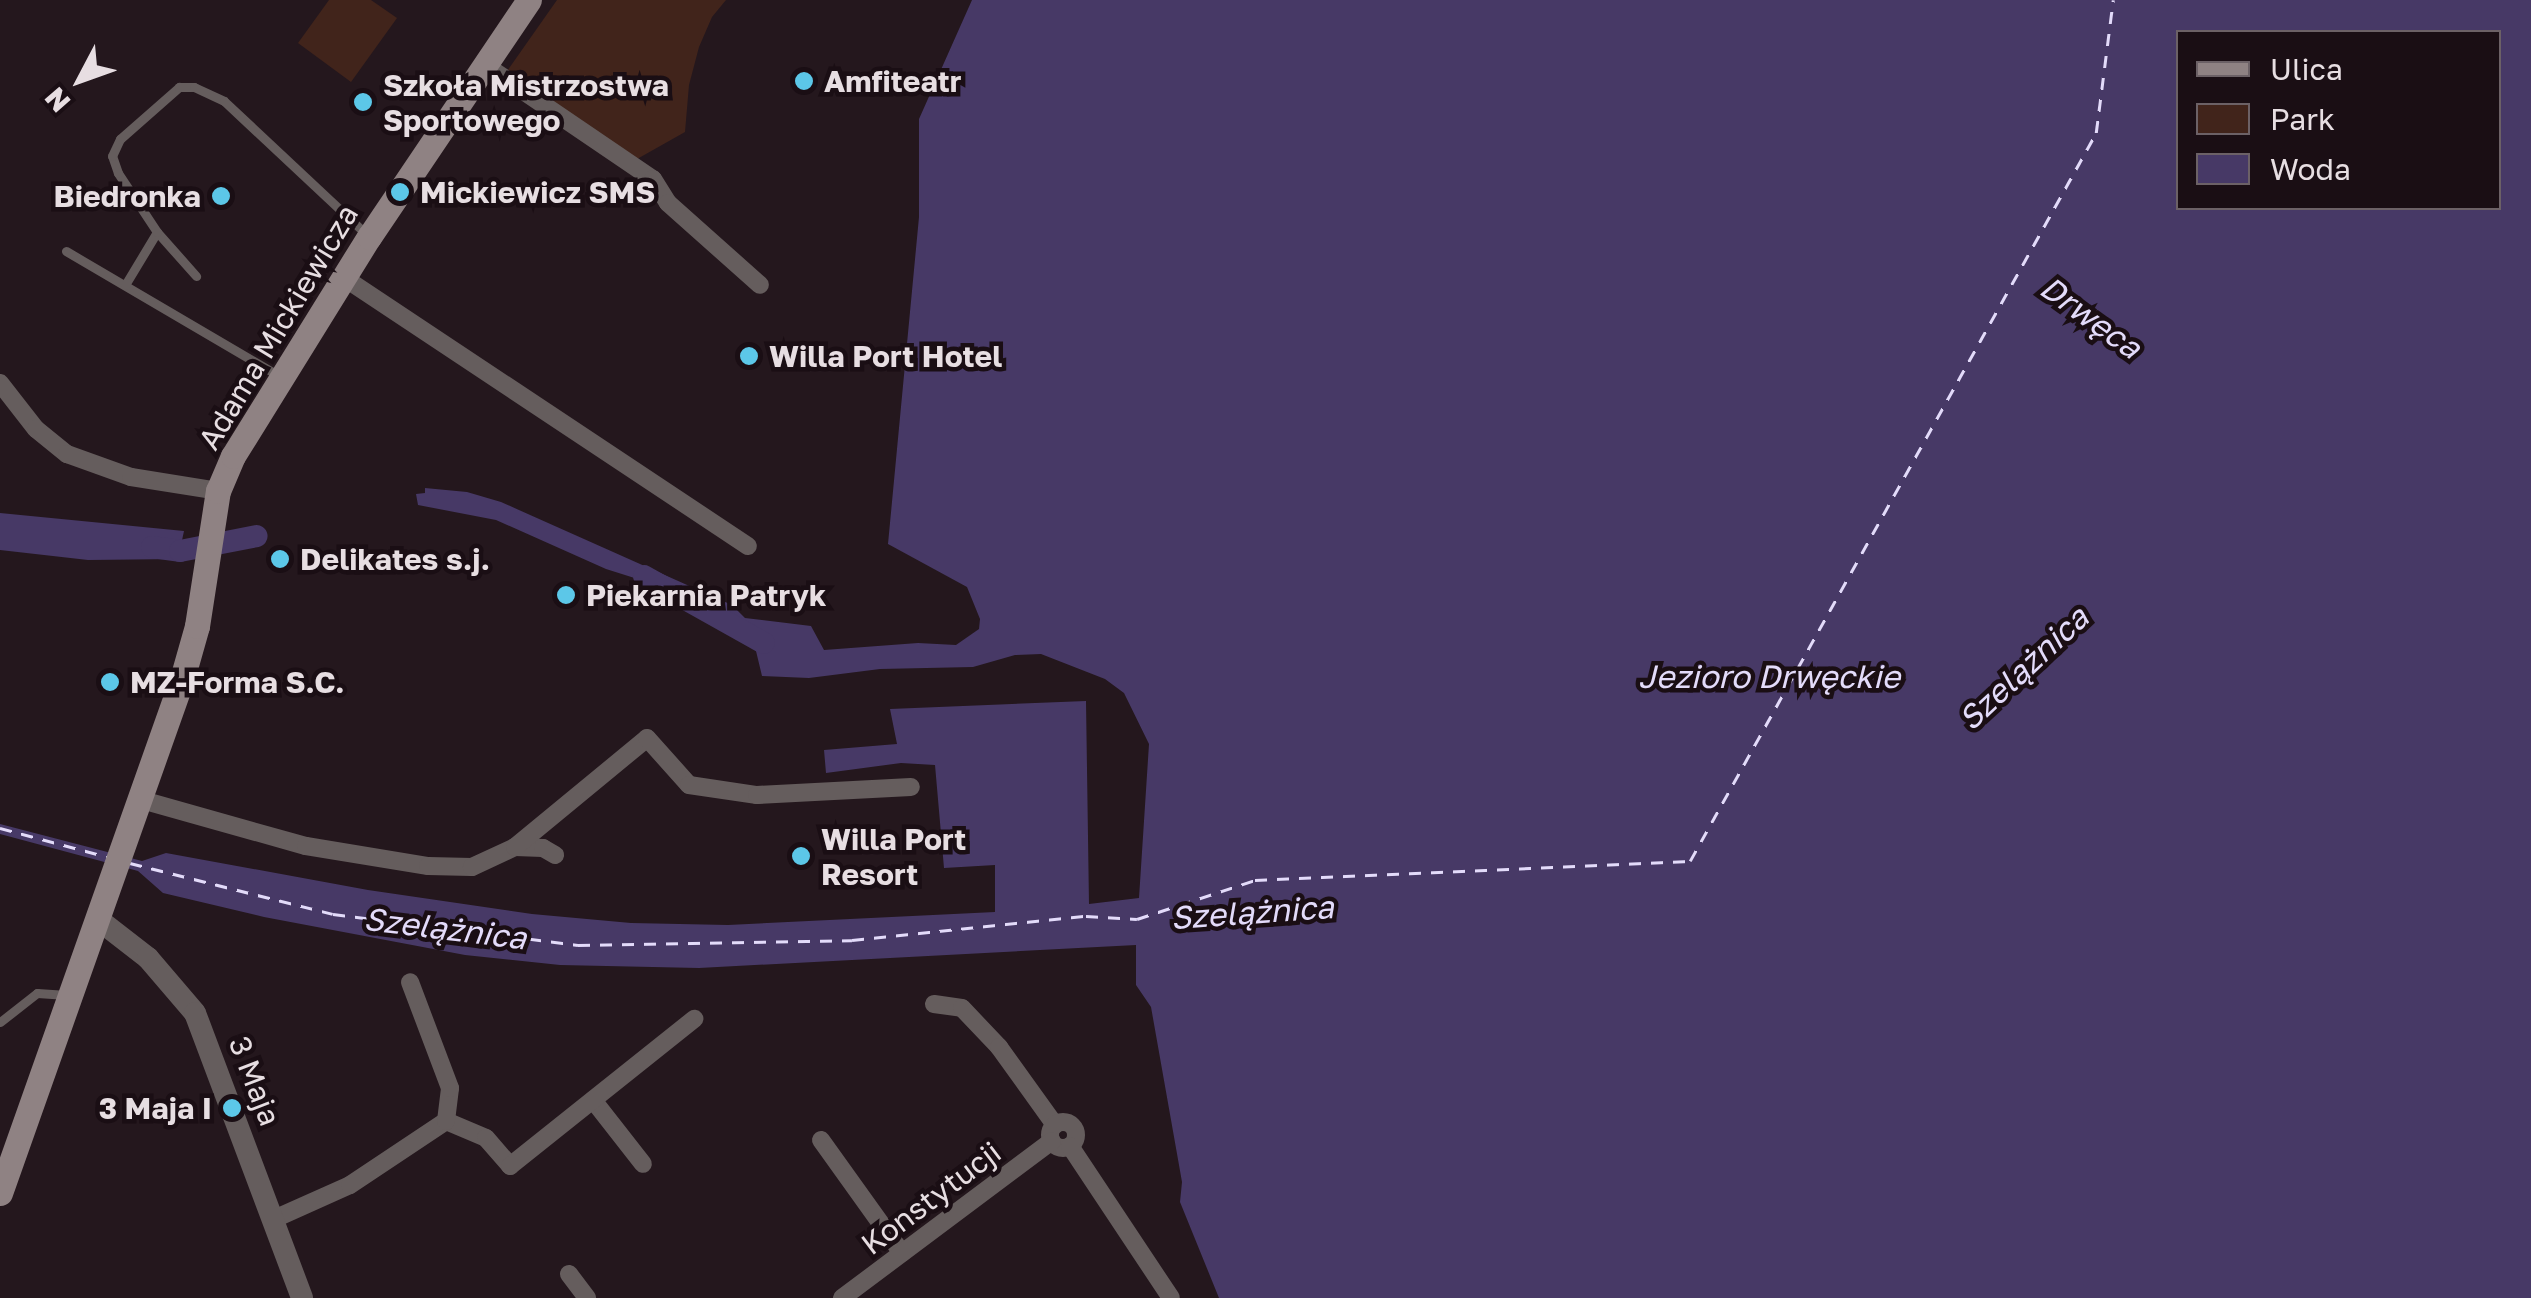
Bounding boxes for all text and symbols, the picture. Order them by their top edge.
north arrow [30,30,130,130]
legend [2176,30,2501,210]
text: Ulica [2270,51,2343,87]
place label: Amfiteatr [824,63,962,99]
place label: Szkoła Mistrzostwa Sportowego [383,67,669,138]
marker: Amfiteatr [793,70,815,92]
text: N [38,81,76,119]
marker: Szkoła Mistrzostwa Sportowego [352,91,374,113]
text: Park [2270,101,2335,137]
text: Woda [2270,151,2351,187]
place label: Mickiewicz SMS [420,174,655,210]
place label: Biedronka [54,178,201,214]
marker: Mickiewicz SMS [389,181,411,203]
marker: Biedronka [210,185,232,207]
street label: Adama Mickiewicza [191,198,365,456]
water label: Drwęca [2033,268,2149,366]
place label: Willa Port Hotel [769,338,1002,374]
marker: Willa Port Hotel [738,345,760,367]
place label: Delikates s.j. [300,541,490,577]
marker: Delikates s.j. [269,548,291,570]
place label: Piekarnia Patryk [586,577,826,613]
marker: Piekarnia Patryk [555,584,577,606]
water label: Szelążnica [1950,598,2096,738]
water label: Jezioro Drwęckie [1638,657,1900,695]
place label: MZ-Forma S.C. [130,664,345,700]
marker: MZ-Forma S.C. [99,671,121,693]
place label: Willa Port Resort [821,821,966,892]
marker: Willa Port Resort [790,845,812,867]
water label: Szelążnica [1169,887,1335,937]
water label: Szelążnica [362,899,528,957]
street label: 3 Maja [222,1031,288,1131]
place label: 3 Maja I [99,1090,212,1126]
marker: 3 Maja I [221,1097,243,1119]
street label: Konstytucji [854,1134,1008,1262]

